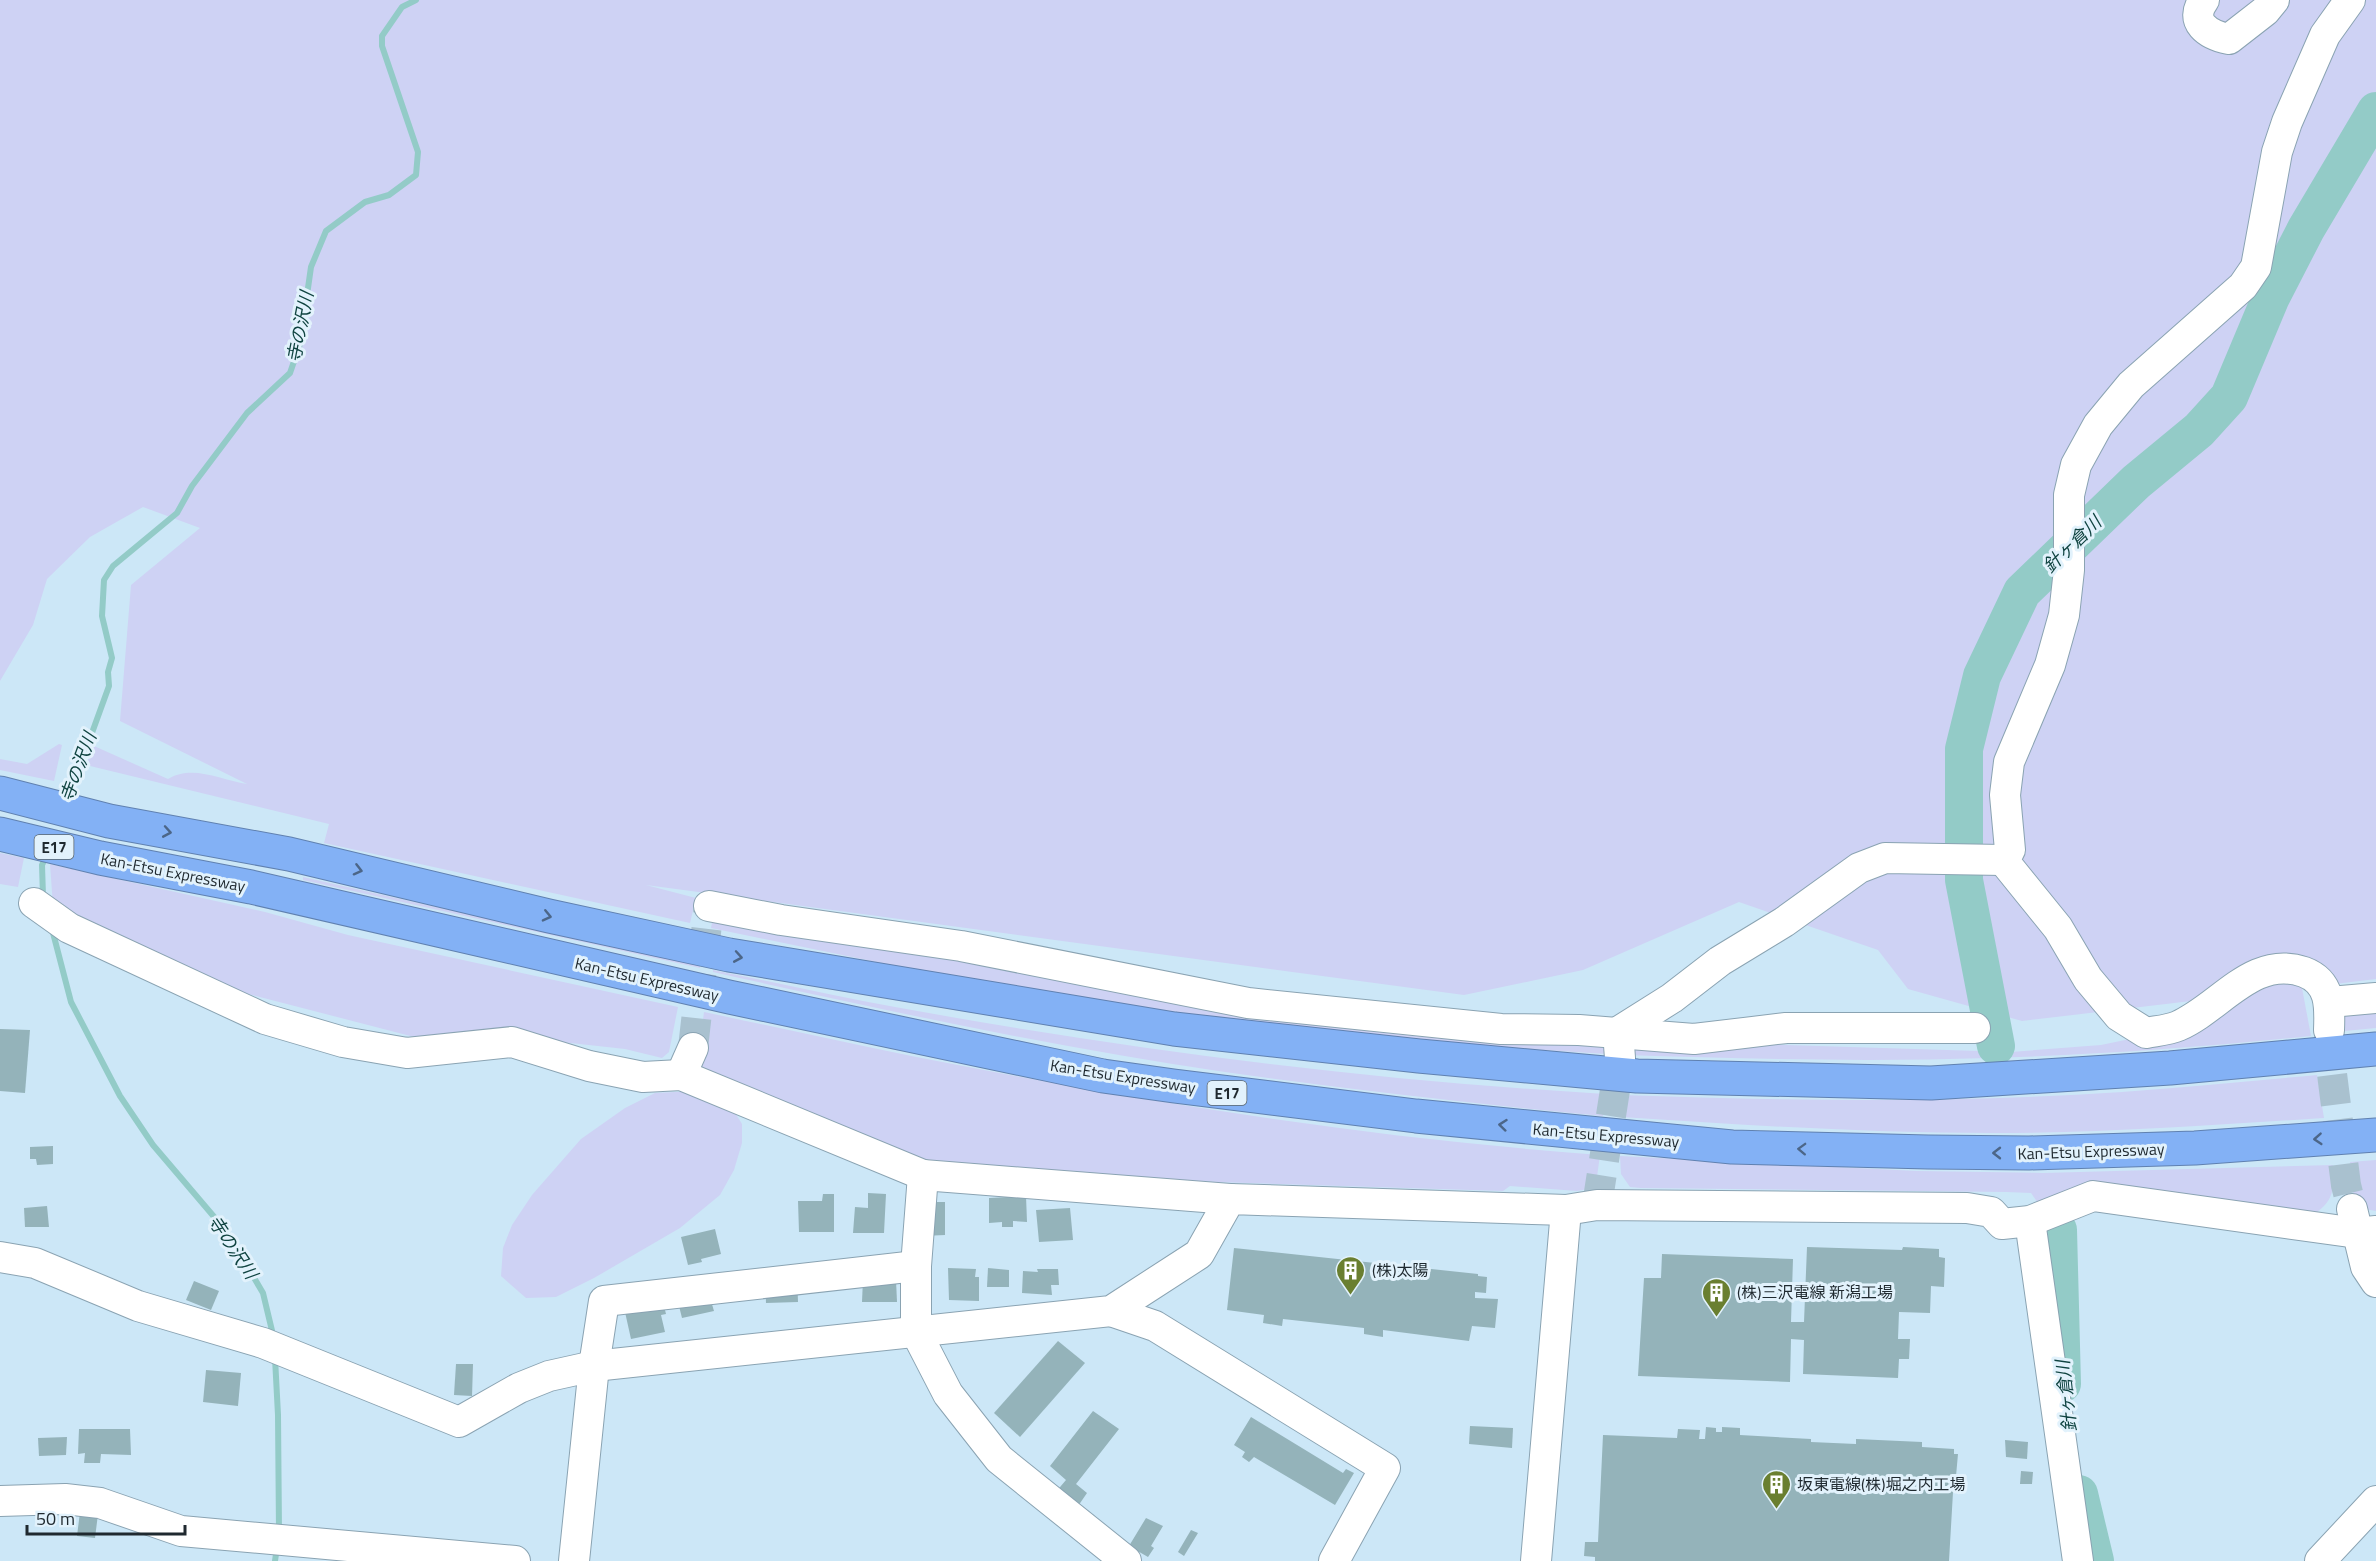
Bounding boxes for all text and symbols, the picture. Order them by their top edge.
water label: 寺の沢川 [280,287,321,365]
water label: 針ヶ倉川 [2037,508,2109,579]
water label: 寺の沢川 [53,727,104,805]
one-way arrow [162,825,171,837]
road number: E17 [34,835,74,859]
street label: Kan-Etsu Expressway [99,846,248,898]
one-way arrow [353,863,363,876]
one-way arrow [542,908,552,921]
one-way arrow [733,950,743,962]
street label: Kan-Etsu Expressway [573,951,722,1007]
street label: Kan-Etsu Expressway [1048,1053,1198,1099]
road number: E17 [1208,1081,1246,1105]
street label: Kan-Etsu Expressway [1532,1117,1681,1153]
one-way arrow [1499,1119,1508,1132]
one-way arrow [2313,1132,2322,1145]
street label: Kan-Etsu Expressway [2017,1136,2165,1166]
one-way arrow [1798,1142,1807,1155]
one-way arrow [1993,1147,2002,1159]
water label: 寺の沢川 [202,1210,265,1286]
building icon: (株)太陽 [1335,1254,1367,1296]
place label: (株)太陽 [1372,1258,1428,1282]
building icon: (株)三沢電線 新潟工場 [1700,1276,1732,1318]
place label: (株)三沢電線 新潟工場 [1737,1280,1893,1304]
water label: 針ヶ倉川 [2049,1357,2083,1433]
building icon: 坂東電線(株)堀之内工場 [1760,1468,1792,1510]
place label: 坂東電線(株)堀之内工場 [1797,1472,1965,1496]
scale bar [27,1498,184,1536]
text: 50 m [36,1505,75,1532]

